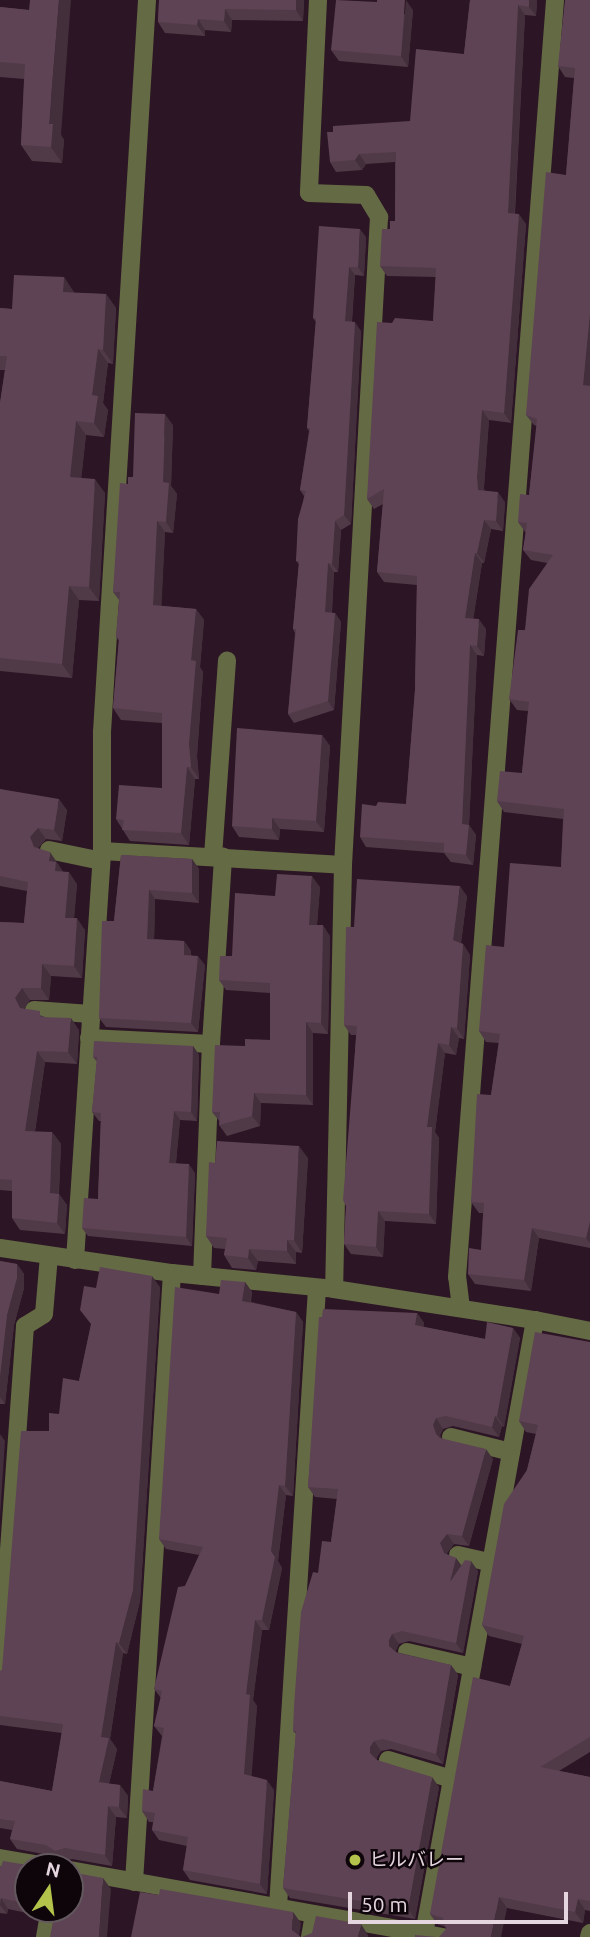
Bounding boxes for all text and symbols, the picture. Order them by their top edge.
place label: ヒルバレー [369,1849,464,1871]
marker: ヒルバレー [347,1852,363,1868]
north arrow [14,1853,84,1923]
text: N [44,1857,63,1882]
scale bar [352,1878,572,1922]
text: 50 m [361,1892,408,1916]

